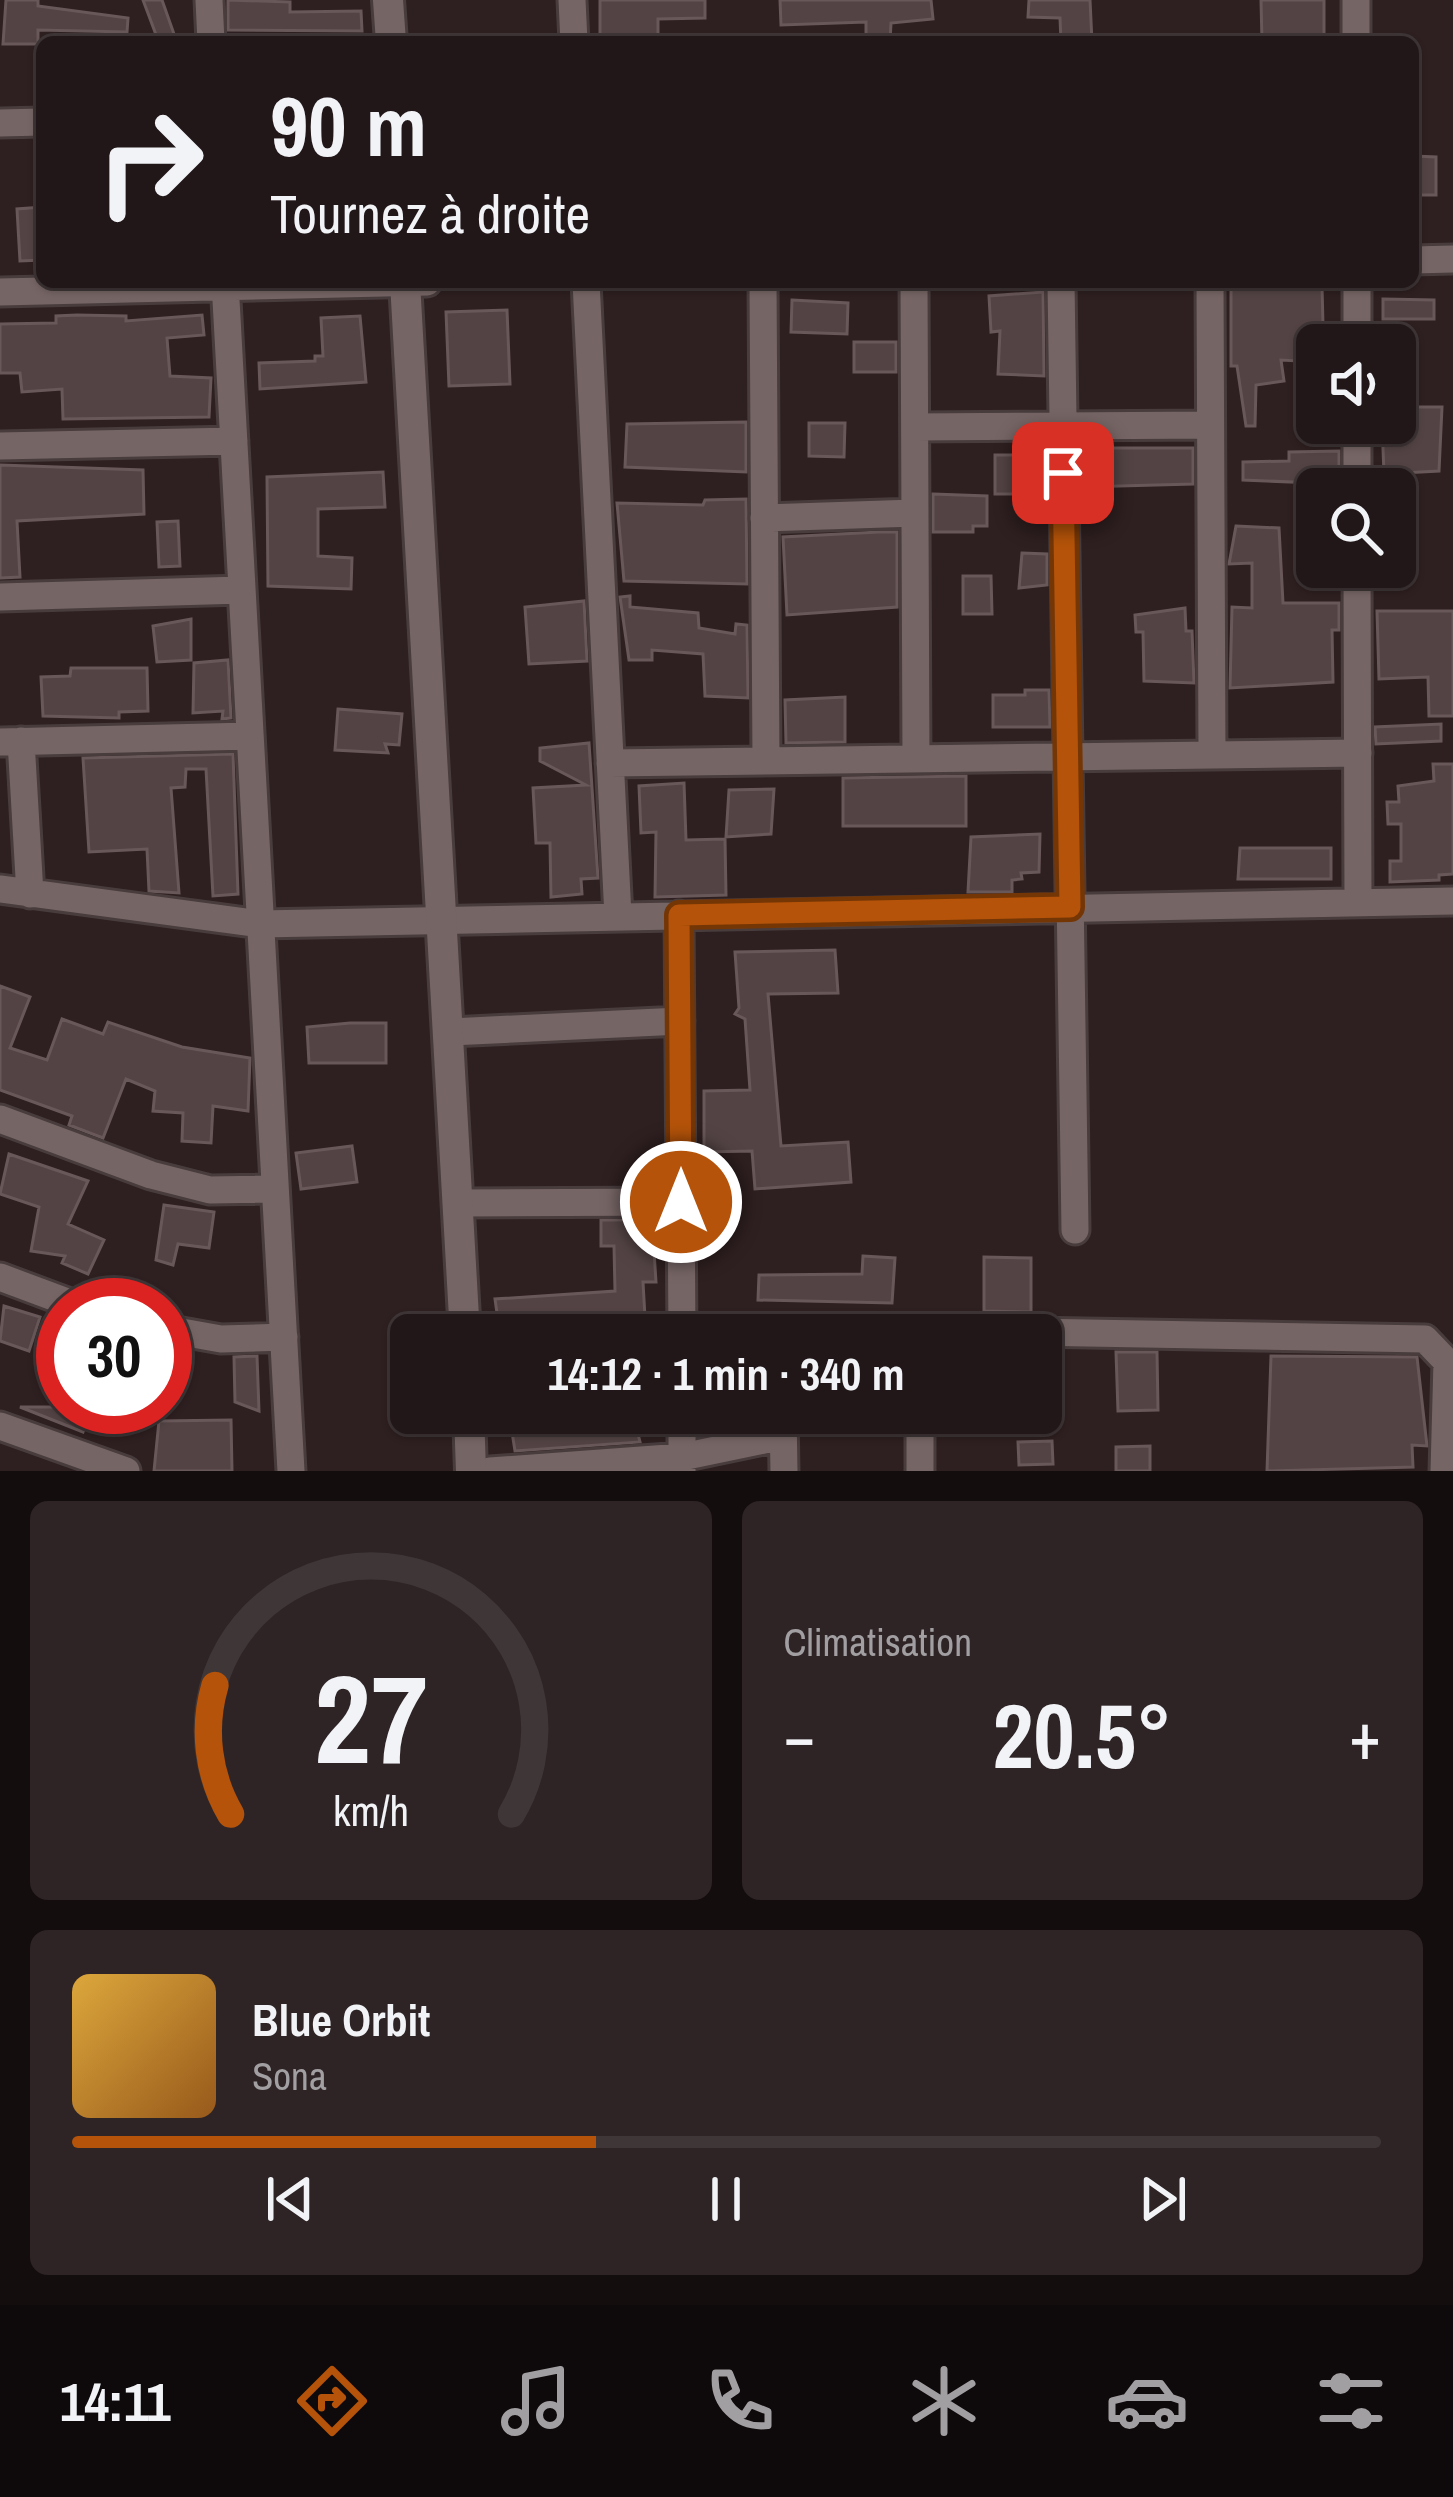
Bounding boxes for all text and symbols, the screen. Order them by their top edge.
text: 90 m [270,69,427,182]
icon: right [72,84,228,240]
text: Tournez à droite [270,177,590,250]
map controls [1296,324,1416,588]
button: sound [1296,324,1416,444]
pin [1012,422,1114,524]
icon: arrive [1030,440,1096,506]
button: search [1296,468,1416,588]
position arrow [618,1139,744,1265]
speed limit sign: 30 [36,1278,192,1434]
text: 14:12 · 1 min · 340 m [548,1343,904,1404]
text: Climatisation [784,1616,972,1668]
text: 27 [314,1634,428,1802]
text: 20.5° [992,1675,1172,1796]
text: − [784,1691,815,1780]
text: + [1349,1691,1381,1780]
text: km/h [333,1781,409,1838]
text: Blue Orbit [252,1989,430,2050]
text: Sona [252,2050,327,2102]
icon: previous [257,2166,323,2232]
icon: pause [693,2166,759,2232]
icon: next [1130,2166,1196,2232]
icon: directions [290,2359,374,2443]
icon: music [494,2359,578,2443]
icon: phone [698,2359,782,2443]
icon: climate [902,2359,986,2443]
icon: car [1105,2359,1189,2443]
icon: filters [1309,2359,1393,2443]
text: 14:11 [60,2365,171,2438]

